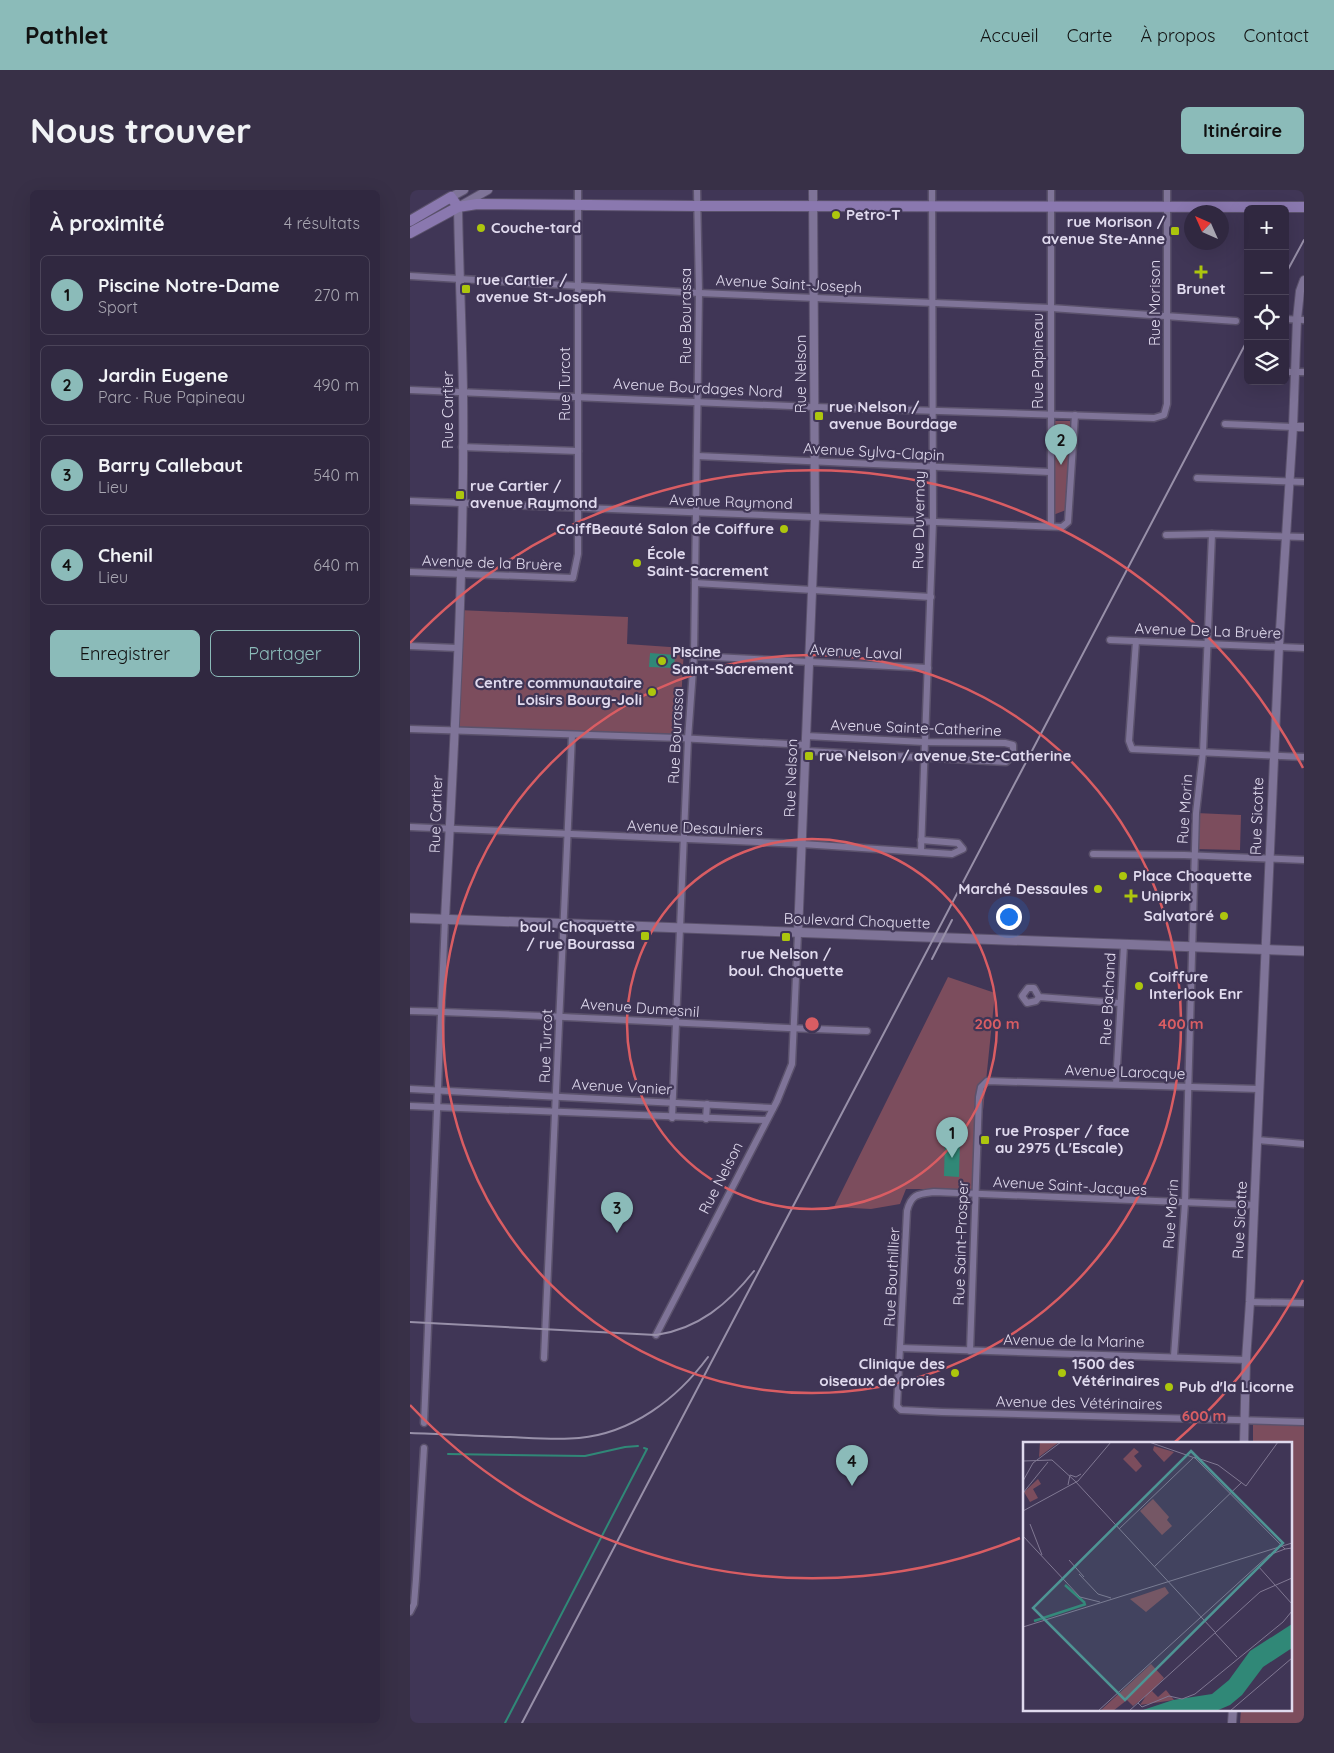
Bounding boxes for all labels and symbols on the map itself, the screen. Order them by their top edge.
place label: Petro-T [846,205,901,224]
north arrow [1184,205,1229,250]
marker: Petro-T [830,209,842,221]
place label: rue Morison / avenue Ste-Anne [1042,212,1165,248]
place label: Couche-tard [491,218,581,237]
marker: Couche-tard [475,222,487,234]
marker: rue Morison / avenue Ste-Anne [1169,225,1181,237]
street label: Rue Morison [1145,260,1164,346]
marker: Brunet [1195,266,1207,278]
street label: Rue Bourassa [676,268,695,364]
place label: rue Cartier / avenue St-Joseph [476,270,606,306]
street label: Avenue Saint-Joseph [715,270,863,297]
place label: Brunet [1176,279,1226,298]
marker: rue Cartier / avenue St-Joseph [460,283,472,295]
street label: Rue Papineau [1028,313,1047,409]
street label: Rue Nelson [791,335,810,413]
street label: Rue Turcot [555,347,574,421]
street label: Rue Cartier [438,371,457,449]
street label: Avenue Bourdages Nord [613,374,783,401]
place label: rue Nelson / avenue Bourdage [829,397,958,433]
marker: rue Nelson / avenue Bourdage [813,410,825,422]
pin: 2 [1045,424,1077,465]
street label: Avenue Sylva-Clapin [803,438,945,465]
street label: Rue Duvernay [908,470,929,570]
place label: rue Cartier / avenue Raymond [470,476,597,512]
marker: rue Cartier / avenue Raymond [454,489,466,501]
street label: Avenue Raymond [669,490,793,513]
place label: CoiffBeauté Salon de Coiffure [556,519,774,538]
marker: CoiffBeauté Salon de Coiffure [778,523,790,535]
place label: École Saint-Sacrement [647,544,769,580]
street label: Avenue de la Bruère [422,551,562,574]
marker: École Saint-Sacrement [631,557,643,569]
street label: Avenue De La Bruère [1134,618,1282,643]
street label: Avenue Laval [809,640,903,663]
place label: Piscine Saint-Sacrement [672,642,794,678]
marker: Piscine Saint-Sacrement [656,655,668,667]
place label: Centre communautaire Loisirs Bourg-Joli [475,673,642,709]
marker: Centre communautaire Loisirs Bourg-Joli [646,686,658,698]
street label: Rue Bourassa [663,687,688,785]
street label: Avenue Sainte-Catherine [830,715,1002,740]
street label: Rue Nelson [780,738,801,818]
place label: rue Nelson / avenue Ste-Catherine [819,746,1071,765]
marker: rue Nelson / avenue Ste-Catherine [803,750,815,762]
street label: Rue Morin [1173,773,1196,845]
street label: Rue Cartier [425,774,446,853]
street label: Rue Sicotte [1246,777,1267,855]
street label: Avenue Desaulniers [627,816,763,839]
place label: Place Choquette [1133,866,1252,885]
marker: Place Choquette [1117,870,1129,882]
place label: Marché Dessaules [958,879,1088,898]
marker: Marché Dessaules [1092,883,1104,895]
place label: Uniprix [1141,886,1192,905]
marker: Uniprix [1125,890,1137,902]
your location [996,904,1022,930]
place label: Salvatoré [1144,906,1214,925]
street label: Boulevard Choquette [783,908,931,933]
marker: Salvatoré [1218,910,1230,922]
place label: boul. Choquette / rue Bourassa [520,917,635,953]
marker: boul. Choquette / rue Bourassa [639,930,651,942]
marker: rue Nelson / boul. Choquette [780,931,792,943]
place label: rue Nelson / boul. Choquette [728,944,844,980]
street label: Rue Bachand [1096,952,1119,1046]
place label: Coiffure Interlook Enr [1149,967,1243,1003]
marker: Coiffure Interlook Enr [1133,980,1145,992]
street label: Avenue Dumesnil [580,994,700,1021]
street label: Rue Turcot [535,1009,556,1083]
text: 200 m [975,1014,1020,1033]
text: 400 m [1158,1014,1204,1033]
centre of rings [803,1015,821,1033]
street label: Avenue Larocque [1064,1060,1186,1083]
street label: Avenue Vanier [571,1074,673,1099]
pin: 1 [936,1117,968,1158]
place label: rue Prosper / face au 2975 (L'Escale) [995,1121,1130,1157]
marker: rue Prosper / face au 2975 (L'Escale) [979,1134,991,1146]
street label: Rue Nelson [694,1138,747,1217]
street label: Avenue Saint-Jacques [992,1172,1148,1199]
street label: Rue Morin [1159,1178,1182,1250]
street label: Rue Saint-Prosper [949,1180,972,1306]
street label: Rue Sicotte [1228,1181,1251,1259]
pin: 3 [601,1192,633,1233]
street label: Rue Bouthillier [879,1227,904,1327]
street label: Avenue de la Marine [1003,1330,1145,1351]
place label: Clinique des oiseaux de proies [819,1354,945,1390]
place label: 1500 des Vétérinaires [1072,1354,1160,1390]
marker: Clinique des oiseaux de proies [949,1367,961,1379]
marker: 1500 des Vétérinaires [1056,1367,1068,1379]
place label: Pub d'la Licorne [1179,1377,1294,1396]
marker: Pub d'la Licorne [1163,1381,1175,1393]
street label: Avenue des Vétérinaires [996,1392,1162,1413]
text: 600 m [1182,1406,1226,1425]
inset map [1023,1442,1292,1710]
pin: 4 [836,1445,868,1486]

